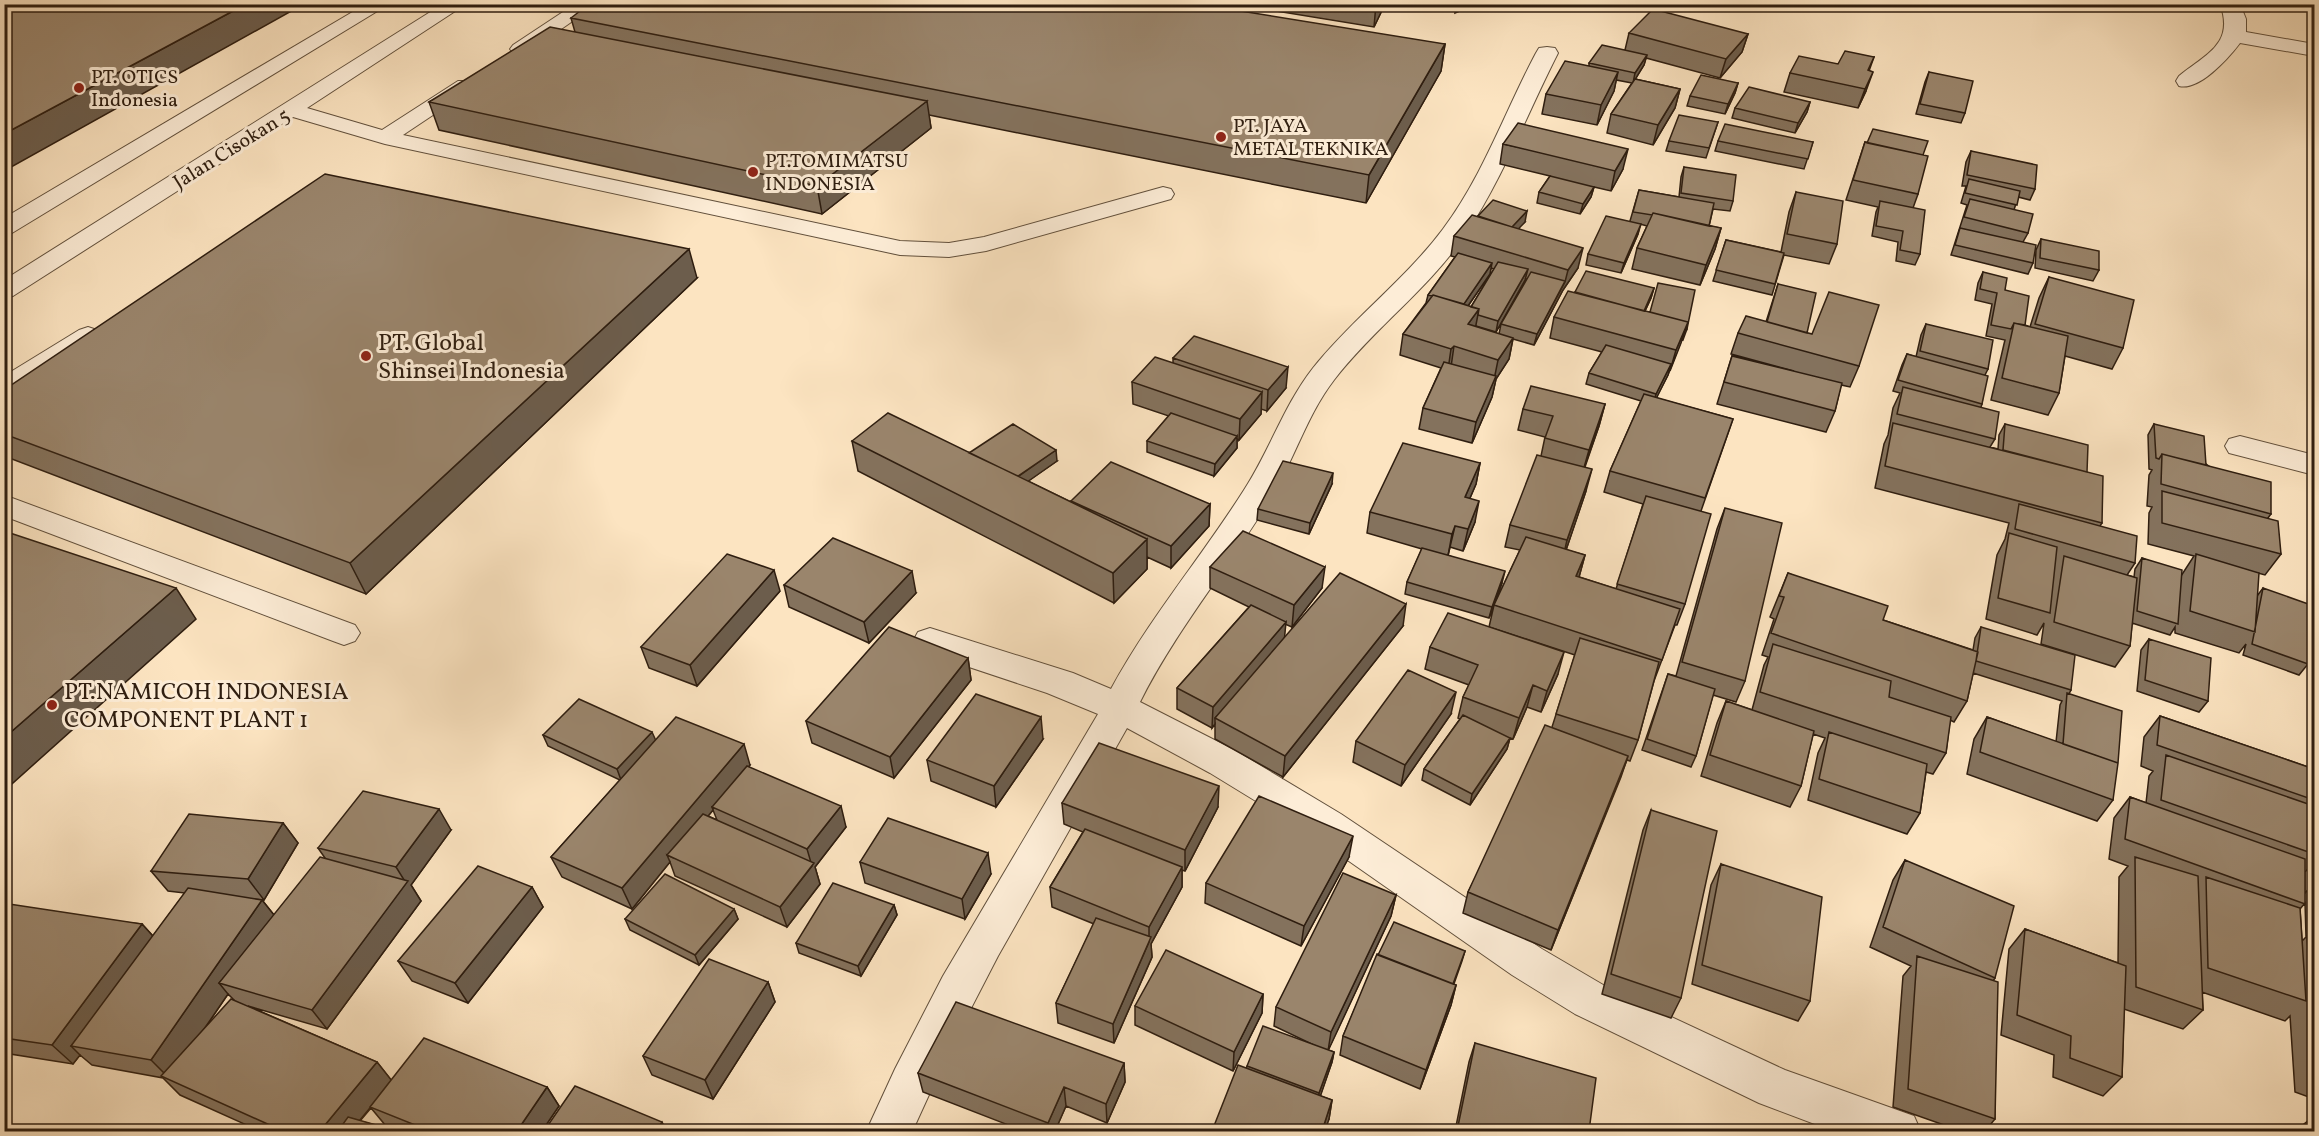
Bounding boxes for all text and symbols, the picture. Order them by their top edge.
place label: PT. OTICS Indonesia [91,64,178,115]
marker: PT. OTICS Indonesia [72,81,86,95]
street label: Jalan Cisokan 5 [168,103,296,197]
place label: PT. JAYA METAL TEKNIKA [1233,113,1389,164]
marker: PT. JAYA METAL TEKNIKA [1214,130,1228,144]
place label: PT.TOMIMATSU INDONESIA [765,148,908,199]
marker: PT.TOMIMATSU INDONESIA [746,165,760,179]
place label: PT. Global Shinsei Indonesia [378,327,565,389]
marker: PT. Global Shinsei Indonesia [359,349,373,363]
place label: PT.NAMICOH INDONESIA COMPONENT PLANT 1 [64,676,349,738]
marker: PT.NAMICOH INDONESIA COMPONENT PLANT 1 [45,698,59,712]

